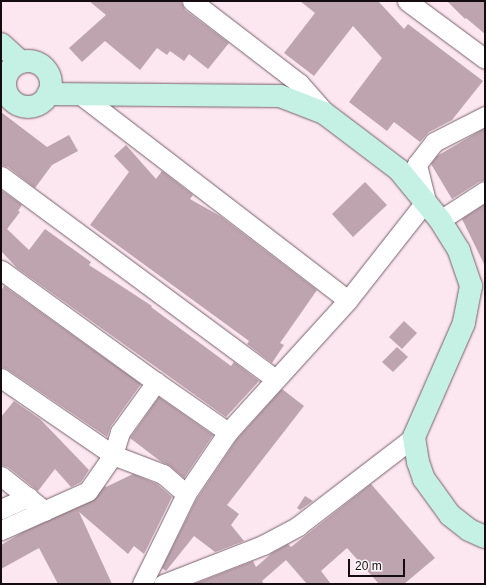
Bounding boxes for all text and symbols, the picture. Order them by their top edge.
scale bar [350,551,407,577]
text: 20 m [355,559,382,573]

